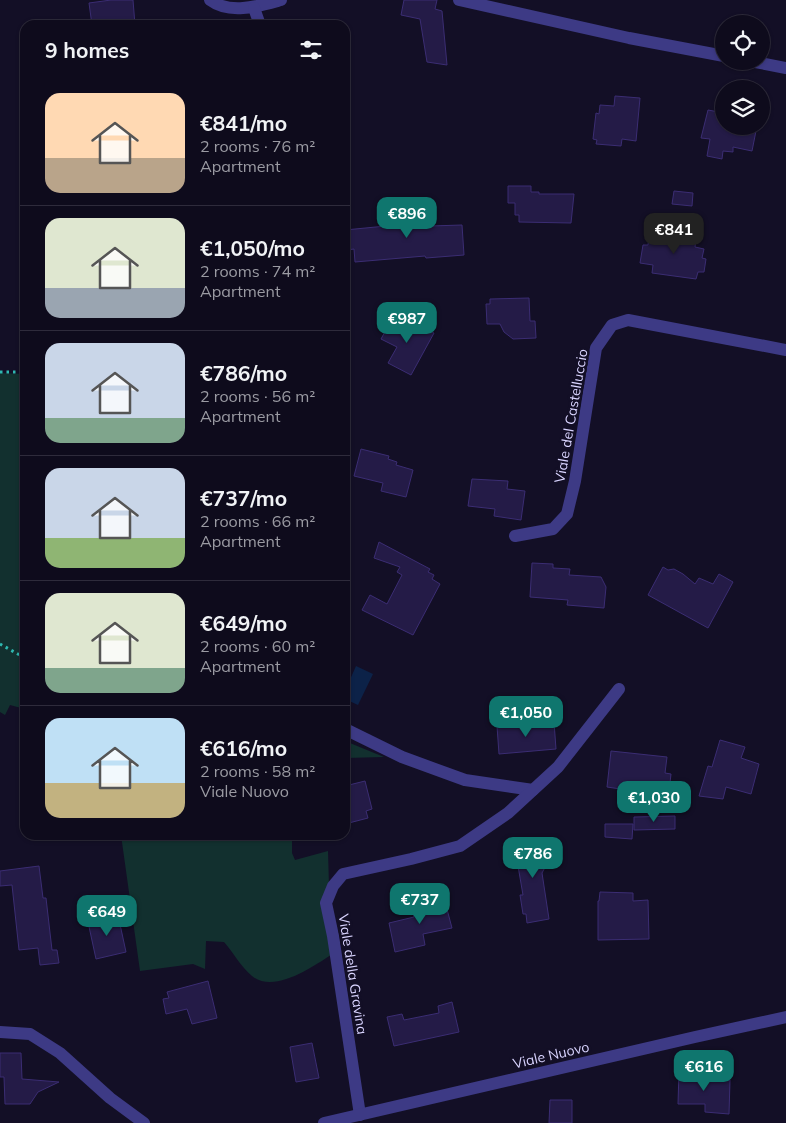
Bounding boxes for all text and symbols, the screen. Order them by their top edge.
map controls [715,15,770,135]
button: locate [715,15,770,70]
icon: filters [297,36,325,64]
text: 9 homes [45,37,129,63]
button: layers [715,80,770,135]
text: €841/mo [200,110,287,136]
icon: home [85,113,145,173]
text: 2 rooms · 76 m² [200,136,315,156]
text: Apartment [200,156,281,176]
pin: €896 [377,196,437,239]
text: €896 [388,203,426,223]
pin: €841 [644,212,704,255]
text: €841 [655,219,693,239]
text: €1,050/mo [200,235,305,261]
icon: home [85,238,145,298]
text: 2 rooms · 74 m² [200,261,315,281]
text: Apartment [200,281,281,301]
pin: €987 [377,302,437,344]
text: €987 [388,308,426,328]
street label: Viale del Castelluccio [550,347,592,485]
text: €786/mo [200,360,287,386]
icon: home [85,363,145,423]
text: 2 rooms · 56 m² [200,386,315,406]
text: Apartment [200,406,281,426]
text: €737/mo [200,485,287,511]
icon: home [85,488,145,548]
text: 2 rooms · 66 m² [200,511,315,531]
text: Apartment [200,531,281,551]
text: €649/mo [200,610,287,636]
icon: home [85,613,145,673]
text: 2 rooms · 60 m² [200,636,315,656]
text: Apartment [200,656,281,676]
pin: €1,050 [485,696,567,738]
text: €1,050 [500,702,552,722]
text: €616/mo [200,735,287,761]
icon: home [85,738,145,798]
text: 2 rooms · 58 m² [200,761,315,781]
pin: €1,030 [613,780,695,823]
text: Viale Nuovo [200,781,289,801]
text: €1,030 [628,787,680,807]
pin: €786 [503,836,563,879]
text: €786 [514,843,552,863]
pin: €737 [390,882,450,925]
text: €737 [401,889,439,909]
pin: €649 [77,894,137,937]
text: €649 [88,901,126,921]
street label: Viale della Gravina [335,912,371,1036]
street label: Viale Nuovo [511,1037,591,1073]
pin: €616 [674,1050,734,1092]
text: €616 [685,1056,723,1076]

